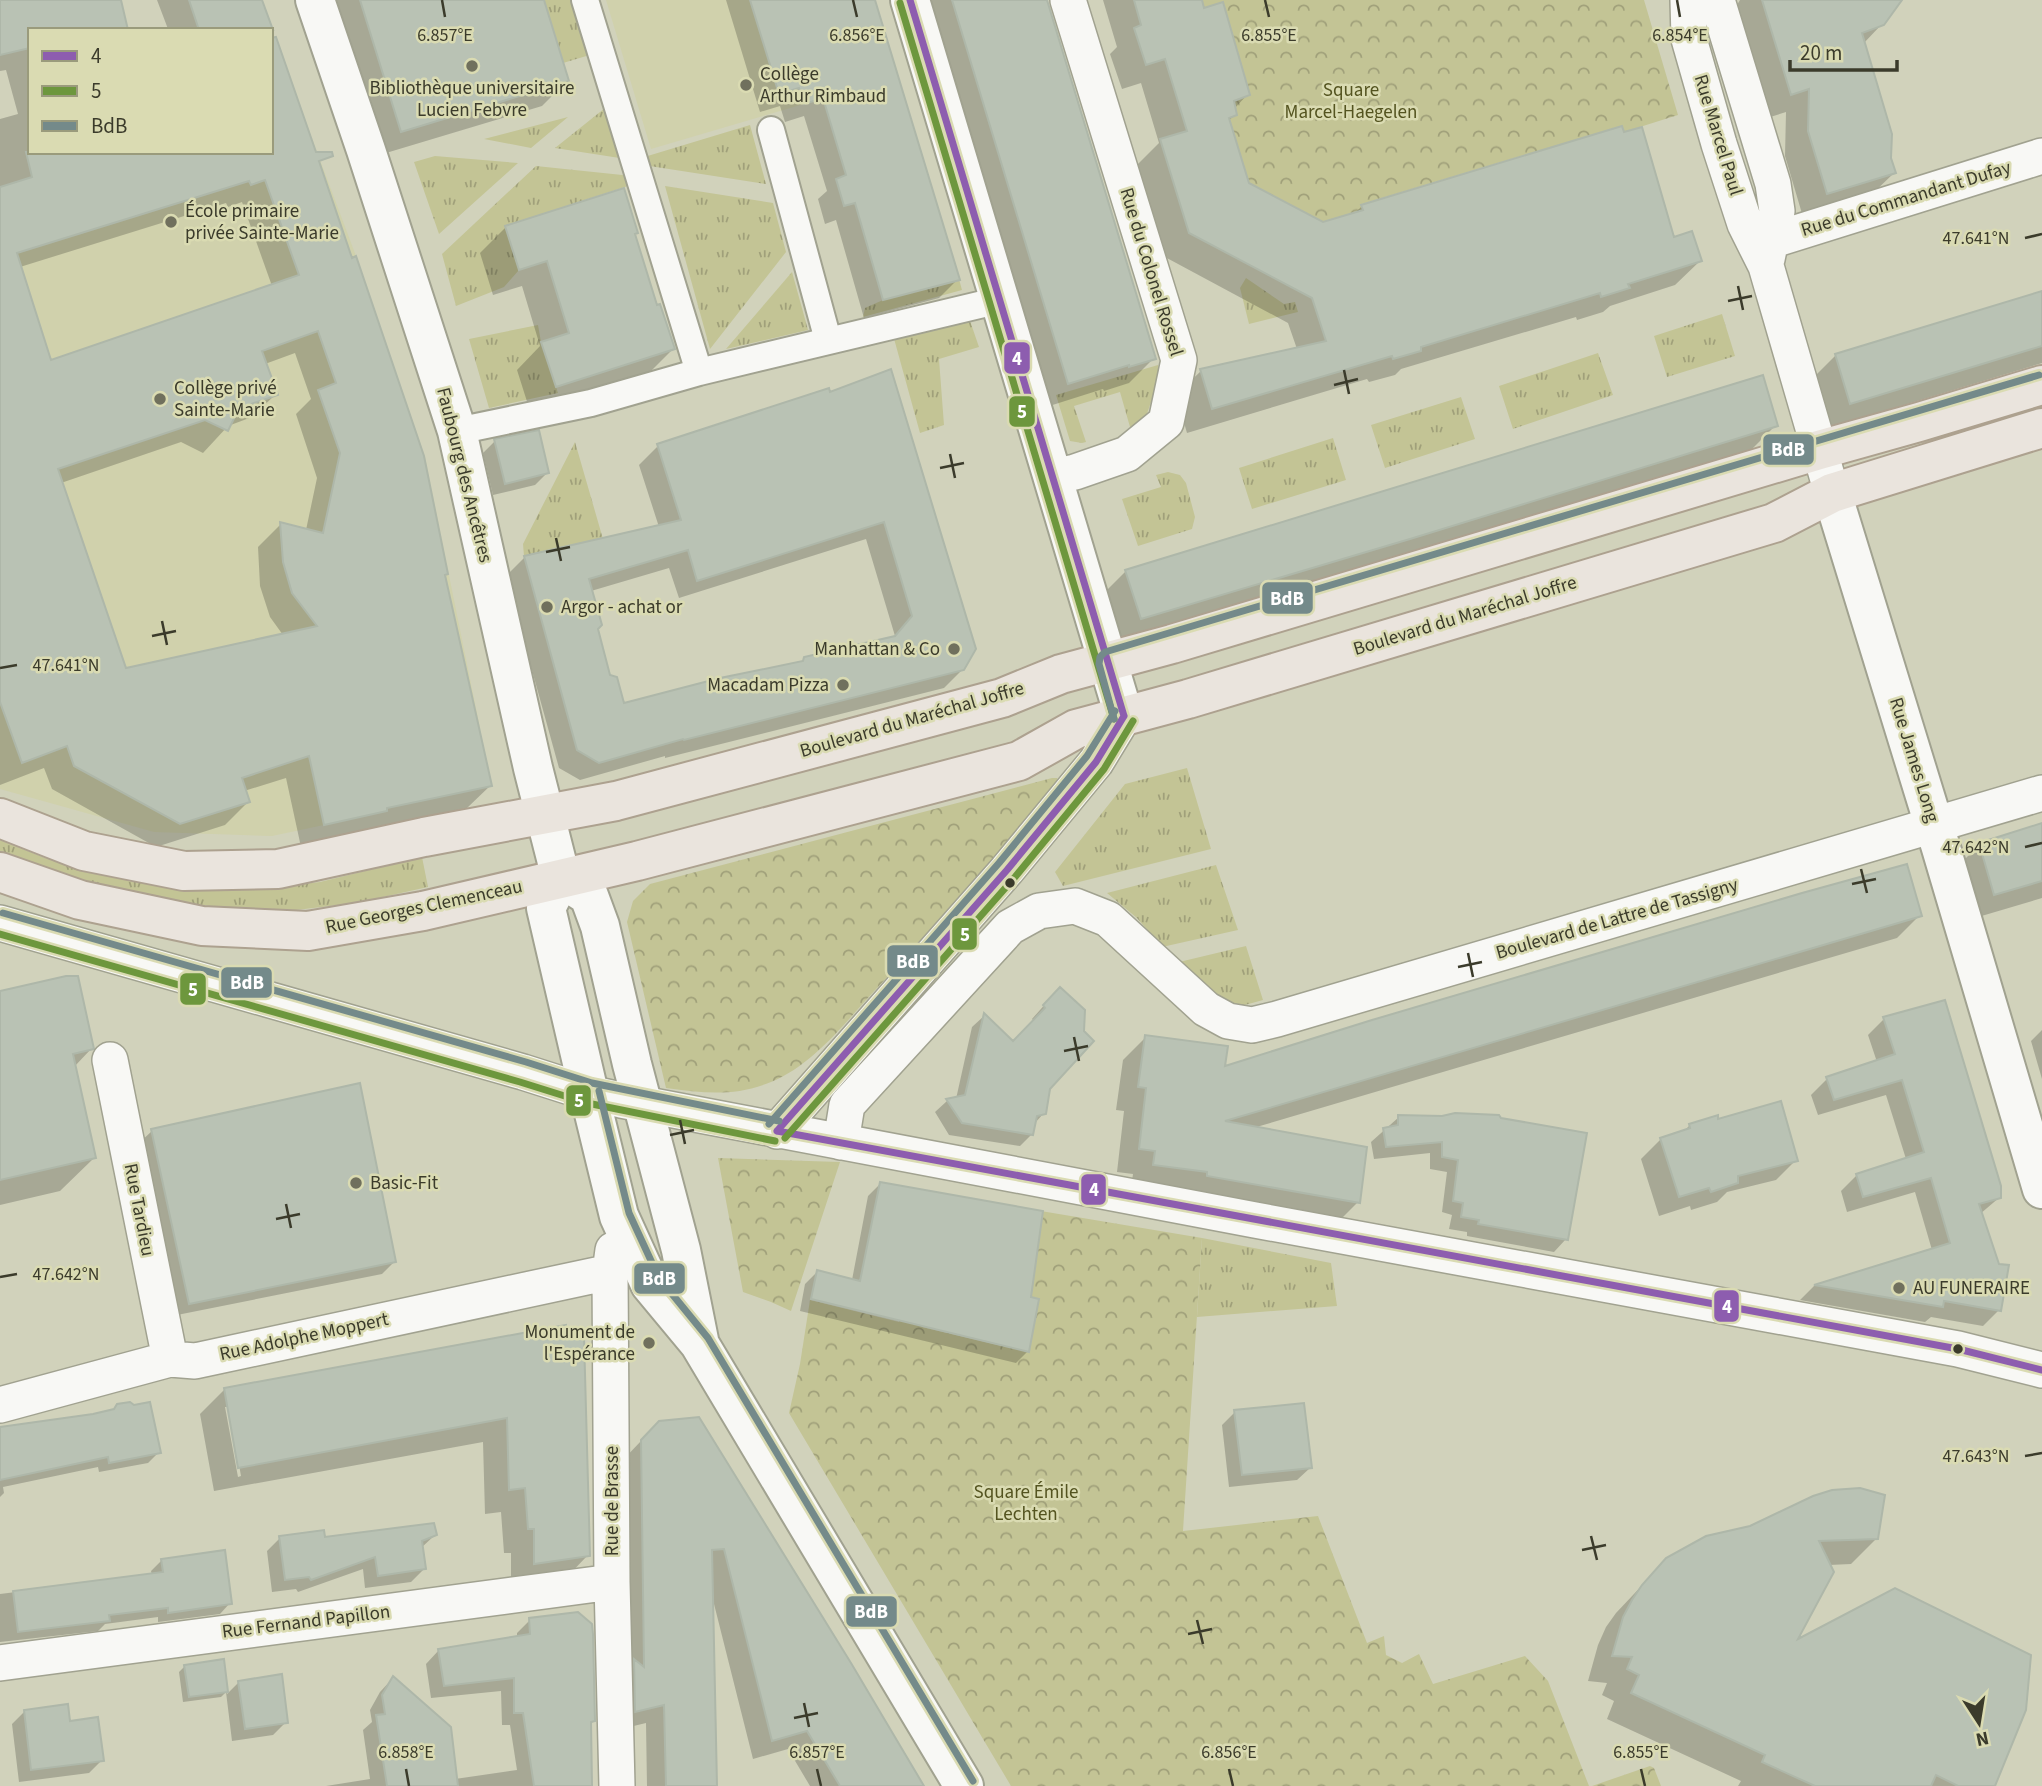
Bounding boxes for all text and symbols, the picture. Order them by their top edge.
text: 6.857°E [417,23,473,48]
text: 6.856°E [829,23,885,48]
text: 6.855°E [1241,23,1297,48]
text: 6.854°E [1652,23,1708,48]
legend [28,28,273,154]
scale bar [1790,28,1897,72]
text: 20 m [1800,38,1842,68]
text: 4 [91,41,101,71]
marker: Bibliothèque universitaire Lucien Febvre [464,58,480,74]
place label: Collège Arthur Rimbaud [760,61,886,110]
street label: Rue Marcel Paul [1687,71,1749,199]
place label: Bibliothèque universitaire Lucien Febvre [369,75,575,124]
text: 5 [91,76,101,106]
marker: Collège Arthur Rimbaud [738,77,754,93]
park label: Square Marcel-Haegelen [1285,77,1417,126]
text: BdB [91,111,127,141]
street label: Rue du Commandant Dufay [1798,154,2014,244]
street label: Rue du Colonel Rossel [1113,184,1190,360]
place label: École primaire privée Sainte-Marie [185,198,339,247]
marker: École primaire privée Sainte-Marie [163,214,179,230]
text: 47.641°N [1943,226,2009,251]
line badge: 4 [1003,341,1031,375]
text: 4 [1012,346,1022,373]
place label: Collège privé Sainte-Marie [174,375,277,424]
street label: Faubourg des Ancêtres [429,385,499,565]
marker: Collège privé Sainte-Marie [152,391,168,407]
line badge: 5 [1008,395,1036,428]
text: 5 [1017,399,1027,426]
line badge: BdB [1762,433,1815,466]
text: BdB [1771,437,1805,464]
street label: Boulevard du Maréchal Joffre [1350,569,1580,663]
line badge: BdB [1261,581,1314,615]
text: BdB [1270,586,1304,613]
place label: Argor - achat or [561,594,683,621]
marker: Argor - achat or [539,599,555,615]
place label: Manhattan & Co [814,636,940,663]
marker: Manhattan & Co [946,641,962,657]
text: 47.641°N [33,653,99,678]
place label: Macadam Pizza [707,672,829,699]
street label: Boulevard du Maréchal Joffre [797,675,1027,765]
marker: Macadam Pizza [835,677,851,693]
street label: Rue James Long [1882,694,1946,826]
text: 47.642°N [1943,835,2009,860]
street label: Boulevard de Lattre de Tassigny [1493,871,1741,967]
street label: Rue Georges Clemenceau [323,873,525,941]
unlabelled marker [1003,876,1017,890]
line badge: 5 [951,917,978,951]
text: 5 [960,922,970,949]
line badge: BdB [886,944,939,978]
text: BdB [896,949,930,976]
line badge: BdB [220,966,273,999]
text: BdB [230,970,264,997]
line badge: 5 [179,972,207,1006]
text: 5 [188,977,198,1004]
line badge: 5 [565,1084,592,1117]
text: 5 [574,1088,584,1115]
street label: Rue Tardieu [117,1161,161,1259]
place label: Basic-Fit [370,1170,439,1197]
line badge: 4 [1080,1173,1107,1206]
marker: Basic-Fit [348,1175,364,1191]
text: 4 [1089,1177,1099,1204]
text: 47.642°N [33,1262,99,1287]
line badge: BdB [633,1262,686,1295]
text: BdB [642,1266,676,1293]
place label: AU FUNERAIRE [1913,1275,2030,1302]
marker: AU FUNERAIRE [1891,1280,1907,1296]
line badge: 4 [1713,1289,1740,1323]
text: 4 [1722,1294,1732,1321]
street label: Rue Adolphe Moppert [217,1306,392,1368]
place label: Monument de l'Espérance [524,1319,635,1368]
marker: Monument de l'Espérance [641,1335,657,1351]
unlabelled marker [1951,1342,1965,1356]
text: 47.643°N [1943,1444,2009,1469]
street label: Rue de Brasse [599,1446,626,1556]
park label: Square Émile Lechten [974,1479,1078,1528]
line badge: BdB [845,1595,898,1628]
street label: Rue Fernand Papillon [220,1598,392,1646]
text: BdB [854,1599,888,1626]
north arrow [1944,1688,2014,1758]
text: N [1973,1724,1991,1753]
text: 6.858°E [378,1740,434,1765]
text: 6.857°E [789,1740,845,1765]
text: 6.856°E [1201,1740,1257,1765]
text: 6.855°E [1613,1740,1669,1765]

